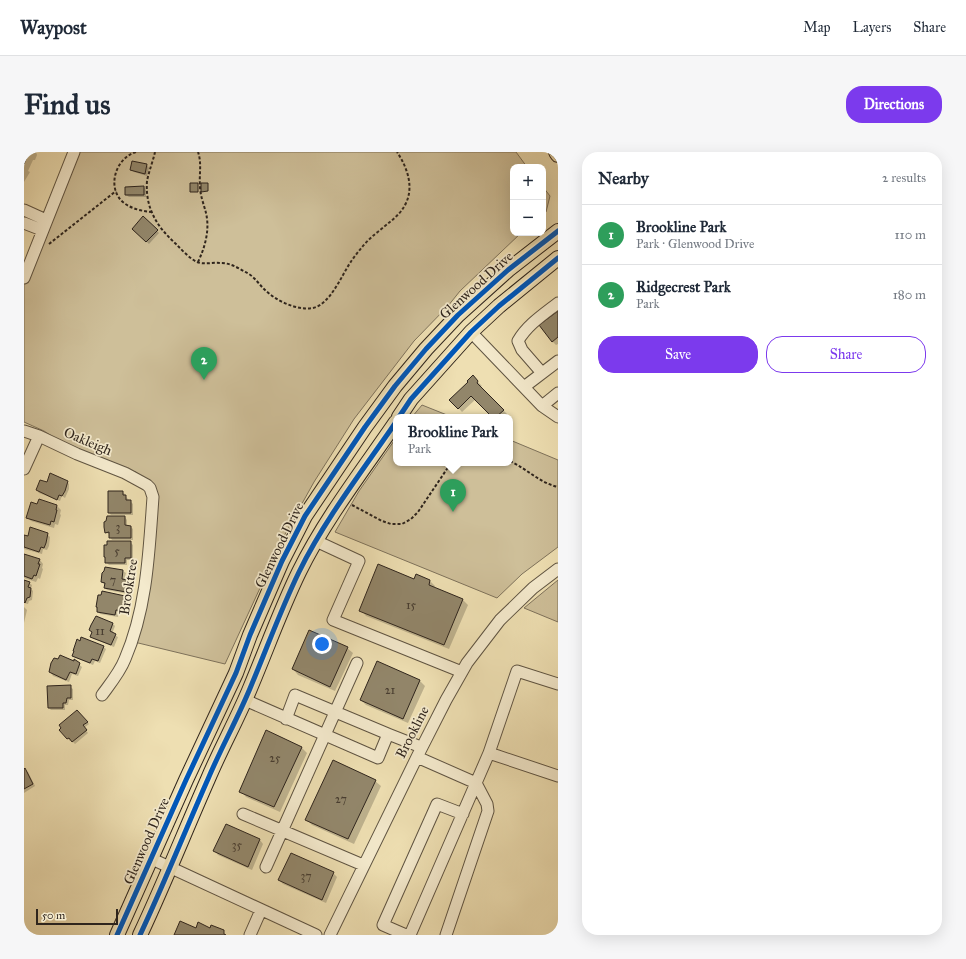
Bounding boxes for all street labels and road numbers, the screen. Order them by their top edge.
street label: Glenwood Drive [436,248,517,323]
street label: Oakleigh [61,424,115,459]
street label: Glenwood Drive [251,500,308,591]
street label: Brooktree [116,558,141,616]
street label: Brookline [392,703,433,761]
street label: Glenwood Drive [120,795,173,887]

